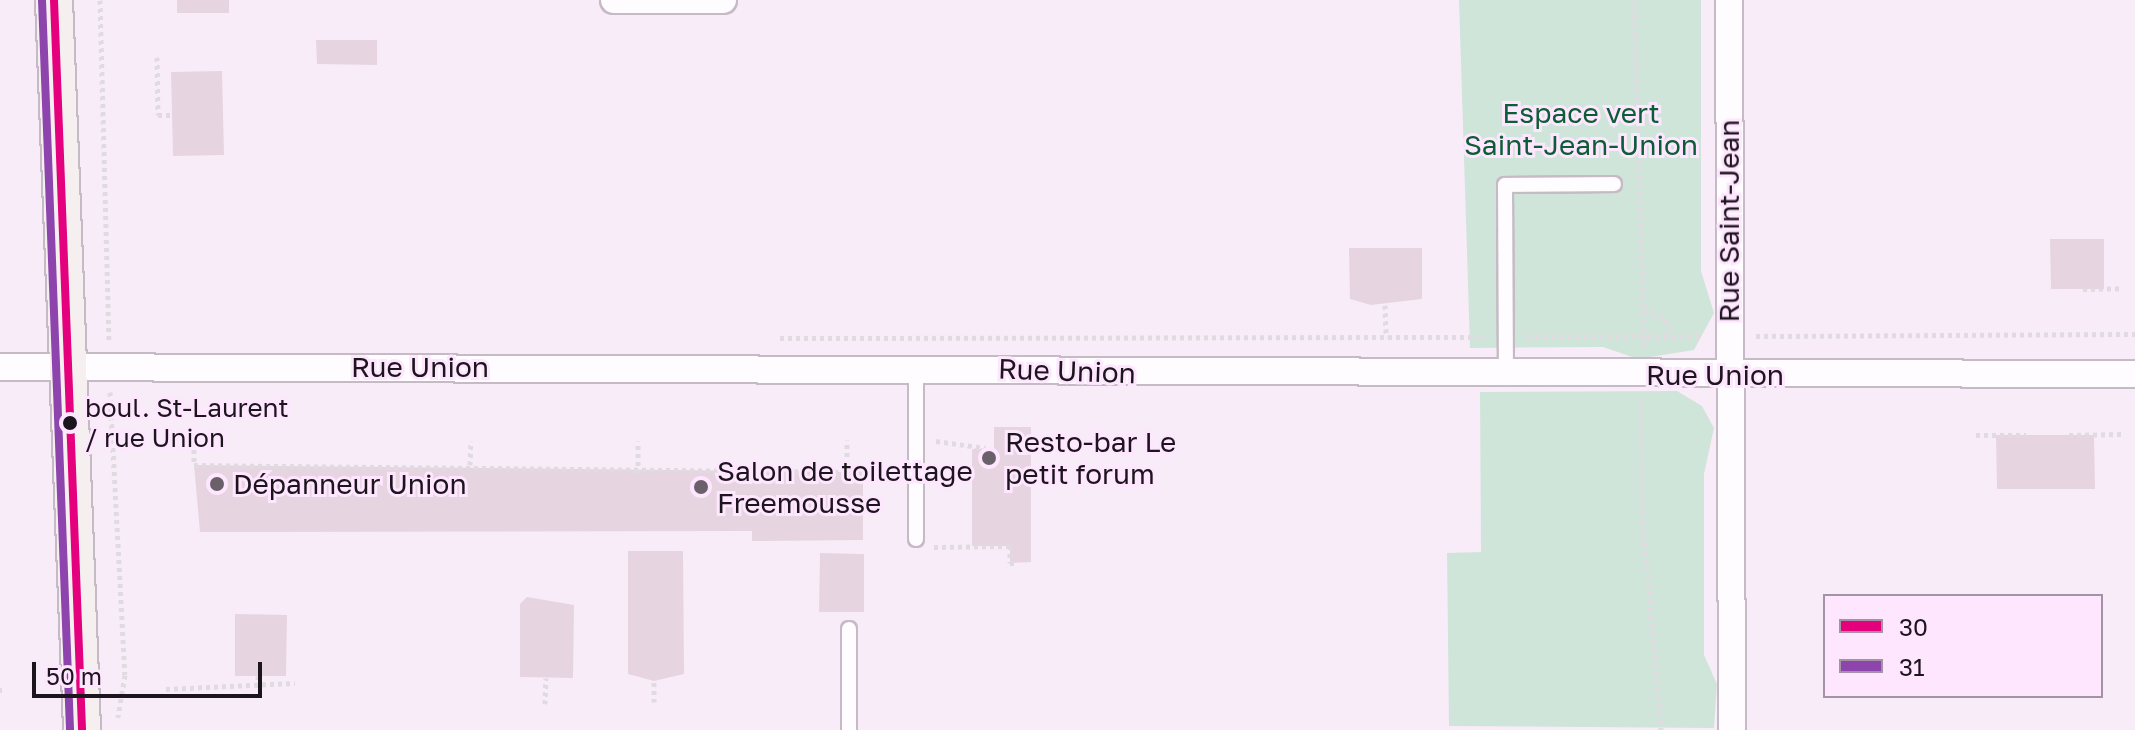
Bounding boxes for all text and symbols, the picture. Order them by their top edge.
park label: Espace vert Saint-Jean-Union [1464,96,1698,162]
street label: Rue Saint-Jean [1712,120,1746,322]
street label: Rue Union [351,350,489,384]
street label: Rue Union [998,352,1136,390]
street label: Rue Union [1646,358,1784,392]
place label: boul. St-Laurent / rue Union [85,392,289,454]
marker: boul. St-Laurent / rue Union [62,415,78,431]
place label: Resto-bar Le petit forum [1005,425,1176,491]
marker: Resto-bar Le petit forum [980,449,998,467]
place label: Salon de toilettage Freemousse [717,454,973,520]
place label: Dépanneur Union [233,467,467,501]
marker: Dépanneur Union [208,475,226,493]
marker: Salon de toilettage Freemousse [692,478,710,496]
legend [1823,594,2103,698]
text: 30 [1899,612,1928,641]
scale bar [36,646,266,696]
text: 31 [1899,652,1925,681]
text: 50 m [46,661,102,690]

